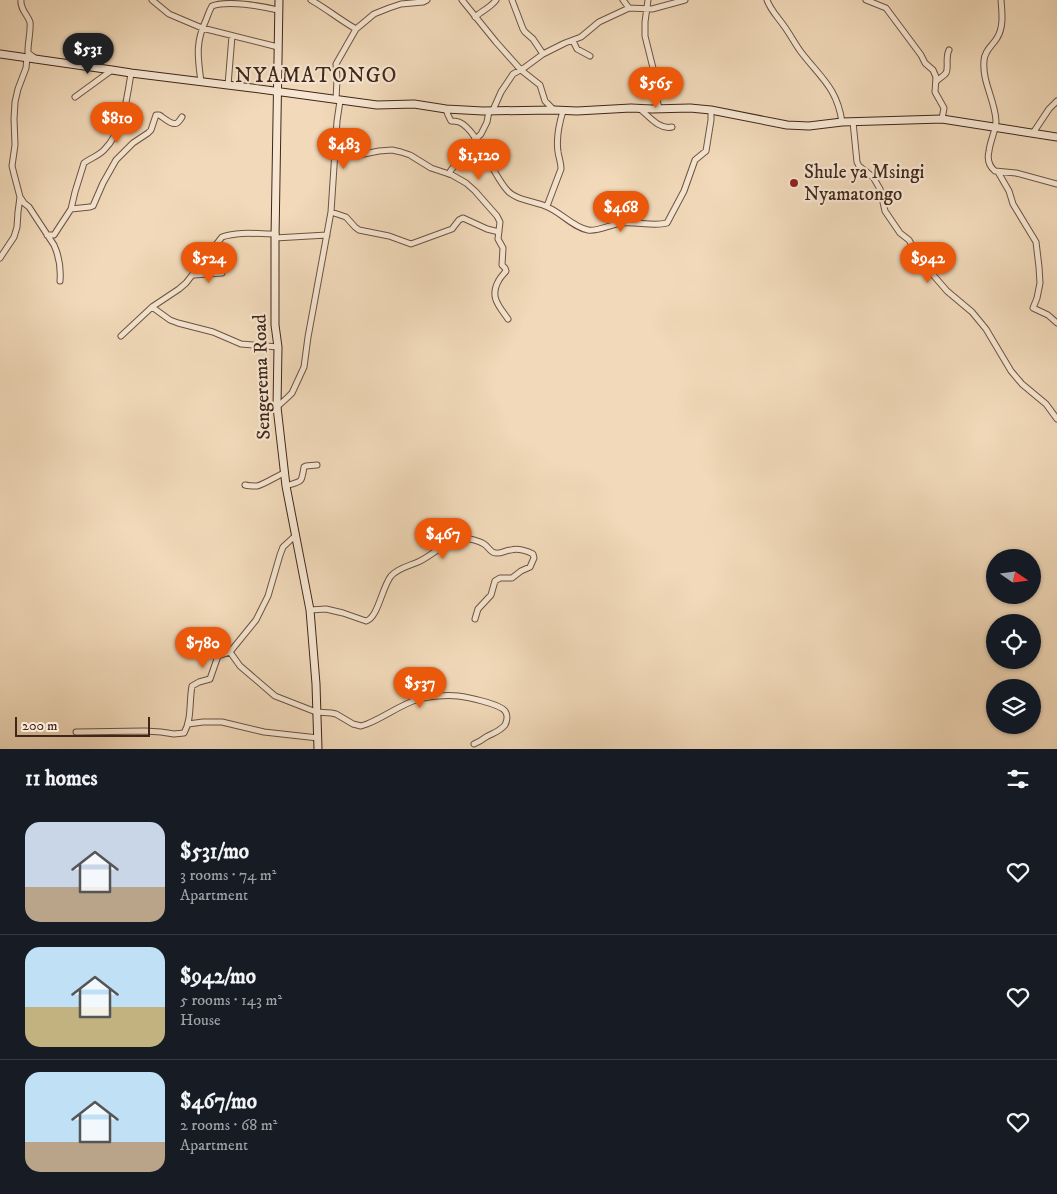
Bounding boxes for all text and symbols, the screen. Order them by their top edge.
pin: $531 [58,32,118,75]
text: $531 [74,39,102,59]
district label: NYAMATONGO [235,63,397,89]
pin: $565 [626,66,686,109]
text: $565 [640,73,672,93]
pin: $810 [87,102,147,144]
text: $810 [101,108,133,128]
pin: $483 [314,128,374,170]
text: $483 [328,134,360,154]
pin: $1,120 [438,138,520,181]
text: $1,120 [458,145,500,165]
place label: Shule ya Msingi Nyamatongo [804,161,925,206]
marker: Shule ya Msingi Nyamatongo [788,177,800,189]
pin: $468 [591,190,651,233]
text: $468 [604,197,638,217]
pin: $524 [179,242,239,284]
pin: $942 [898,242,958,284]
text: $524 [192,248,226,268]
text: $942 [911,248,945,268]
street label: Sengerema Road [248,313,276,440]
pin: $467 [413,518,473,560]
text: $467 [426,524,460,544]
north arrow [986,549,1041,604]
map controls [986,549,1041,734]
button: locate [986,614,1041,669]
pin: $780 [173,626,233,669]
text: $780 [186,633,220,653]
pin: $537 [390,666,450,709]
text: $537 [404,673,436,693]
button: layers [986,679,1041,734]
scale bar [15,714,150,737]
text: 200 m [22,717,57,735]
icon: filters [1004,765,1032,793]
text: 11 homes [25,766,98,792]
text: $531/mo [180,839,249,865]
icon: home [65,842,125,902]
icon: heart [1004,858,1032,886]
text: 3 rooms · 74 m² [180,865,277,885]
text: Apartment [180,885,248,905]
text: $942/mo [180,964,256,990]
icon: home [65,967,125,1027]
icon: heart [1004,983,1032,1011]
text: 5 rooms · 143 m² [180,990,282,1010]
text: House [180,1010,221,1030]
text: $467/mo [180,1089,257,1115]
icon: home [65,1092,125,1152]
icon: heart [1004,1108,1032,1136]
text: 2 rooms · 68 m² [180,1115,277,1135]
text: Apartment [180,1135,248,1155]

